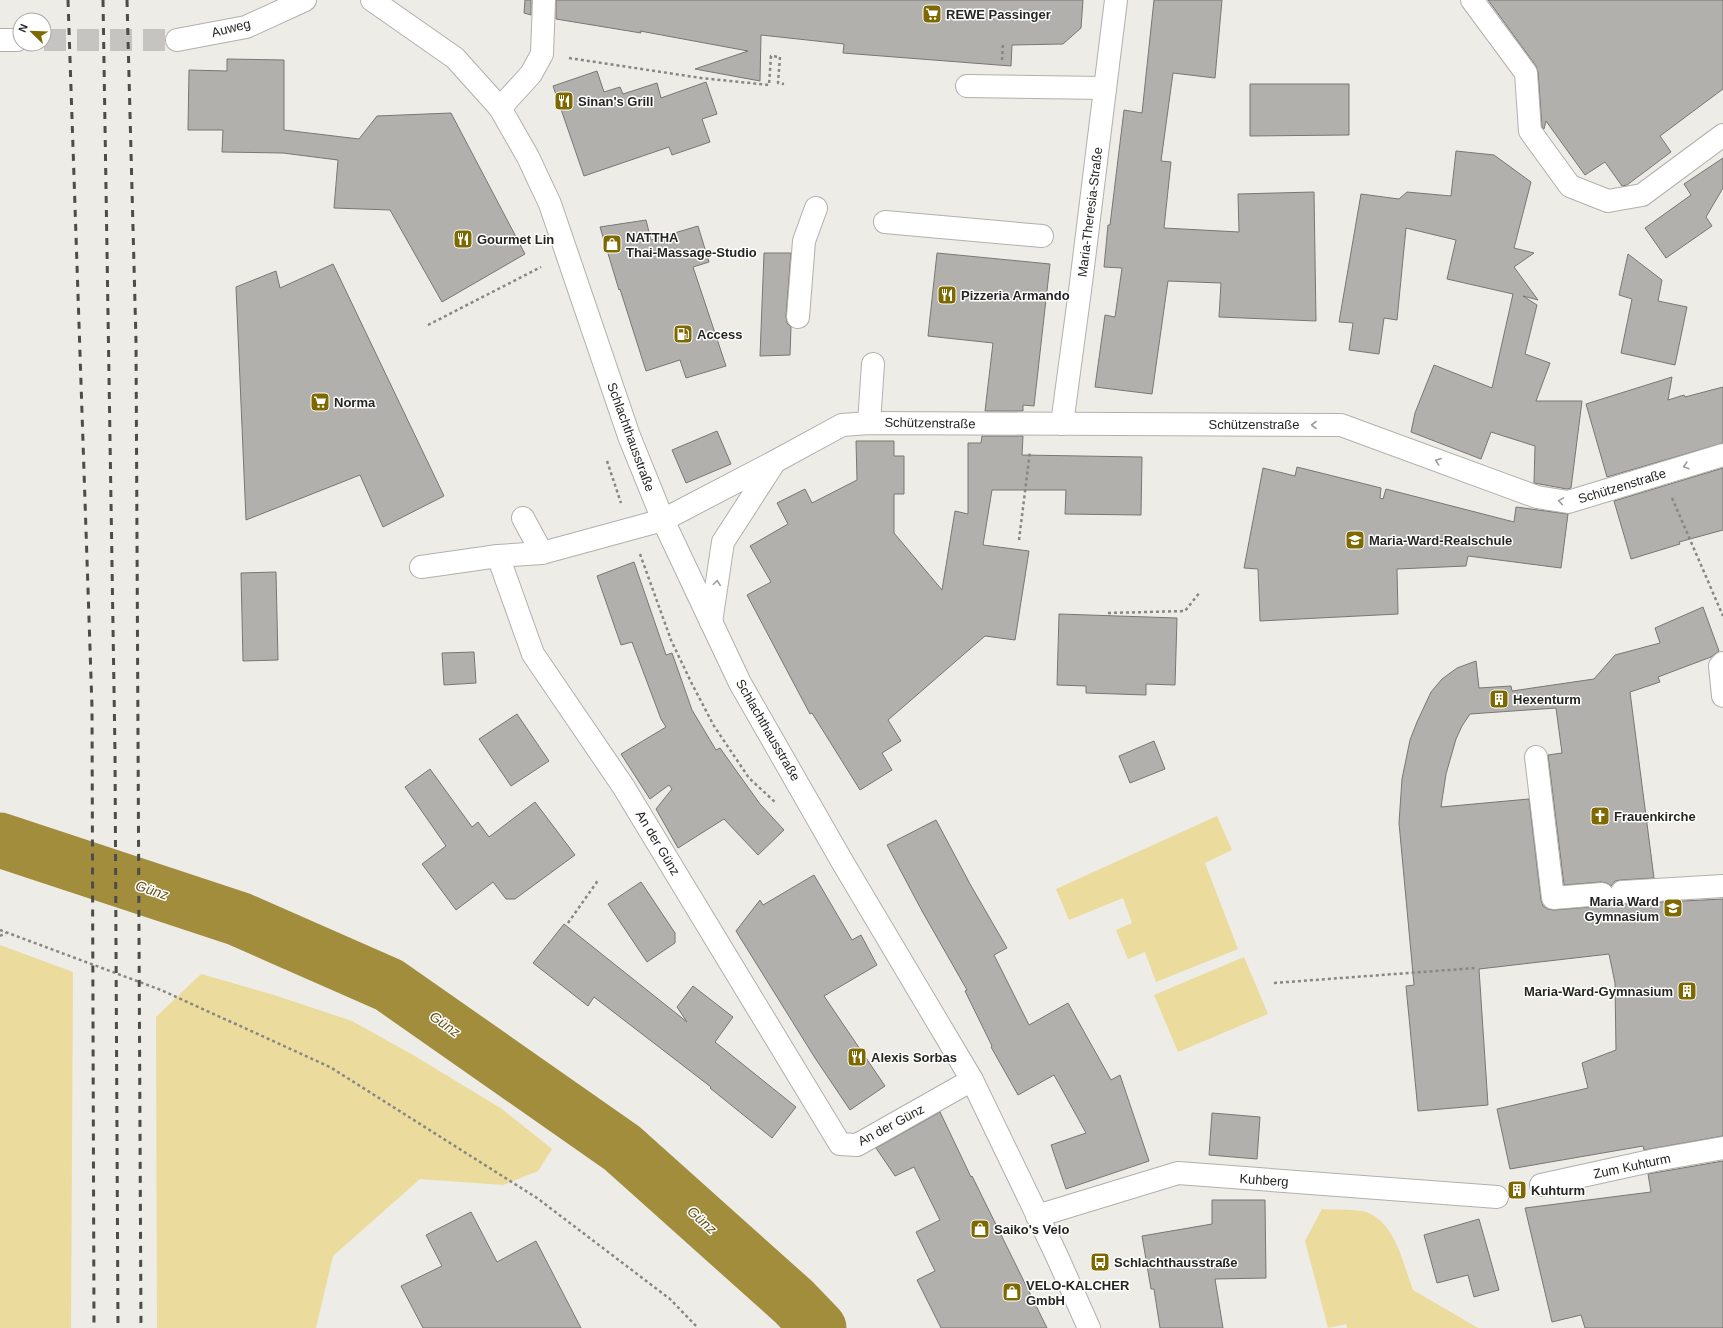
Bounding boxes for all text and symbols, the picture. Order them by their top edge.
supermarket icon: REWE Passinger [921,3,943,25]
place label: REWE Passinger [946,7,1051,22]
north arrow [12,12,52,52]
street label: Auweg [210,16,252,40]
text: N [16,22,30,34]
restaurant icon: Sinan's Grill [553,90,575,112]
place label: Sinan's Grill [578,94,653,109]
street label: Maria-Theresia-Straße [1075,146,1105,278]
restaurant icon: Gourmet Lin [452,228,474,250]
place label: NATTHA Thai-Massage-Studio [626,230,757,260]
place label: Gourmet Lin [477,232,554,247]
shop icon: NATTHA Thai-Massage-Studio [601,233,623,255]
restaurant icon: Pizzeria Armando [936,284,958,306]
place label: Pizzeria Armando [961,288,1070,303]
fuel station icon: Access [672,323,694,345]
place label: Access [697,327,743,342]
street label: Schlachthausstraße [604,380,658,494]
supermarket icon: Norma [309,391,331,413]
place label: Norma [334,395,376,410]
street label: Schützenstraße [884,415,976,431]
street label: Schützenstraße [1208,417,1300,432]
one-way arrow [1311,421,1317,429]
one-way arrow [1435,457,1442,465]
one-way arrow [1682,461,1689,470]
street label: Schützenstraße [1576,466,1668,506]
one-way arrow [1558,497,1564,506]
school or university icon: Maria-Ward-Realschule [1344,529,1366,551]
place label: Maria-Ward-Realschule [1369,533,1512,548]
one-way arrow [712,580,721,586]
street label: Schlachthausstraße [733,676,803,784]
building icon: Hexenturm [1488,688,1510,710]
place label: Hexenturm [1513,692,1581,707]
church icon: Frauenkirche [1589,805,1611,827]
street label: An der Günz [633,808,683,878]
place label: Frauenkirche [1614,809,1696,824]
water label: Günz [134,877,170,903]
place label: Maria Ward Gymnasium [1585,894,1659,924]
school or university icon: Maria Ward Gymnasium [1662,897,1684,919]
building icon: Maria-Ward-Gymnasium [1676,980,1698,1002]
place label: Maria-Ward-Gymnasium [1524,984,1673,999]
water label: Günz [427,1008,463,1040]
restaurant icon: Alexis Sorbas [846,1046,868,1068]
place label: Alexis Sorbas [871,1050,957,1065]
street label: An der Günz [855,1101,927,1149]
street label: Zum Kuhturm [1592,1150,1672,1182]
street label: Kuhberg [1239,1171,1289,1189]
building icon: Kuhturm [1506,1179,1528,1201]
place label: Kuhturm [1531,1183,1585,1198]
water label: Günz [684,1203,720,1237]
shop icon: Saiko's Velo [969,1218,991,1240]
place label: Saiko's Velo [994,1222,1069,1237]
bus stop icon: Schlachthausstraße [1089,1251,1111,1273]
place label: Schlachthausstraße [1114,1255,1238,1270]
place label: VELO-KALCHER GmbH [1026,1278,1130,1308]
shop icon: VELO-KALCHER GmbH [1001,1281,1023,1303]

